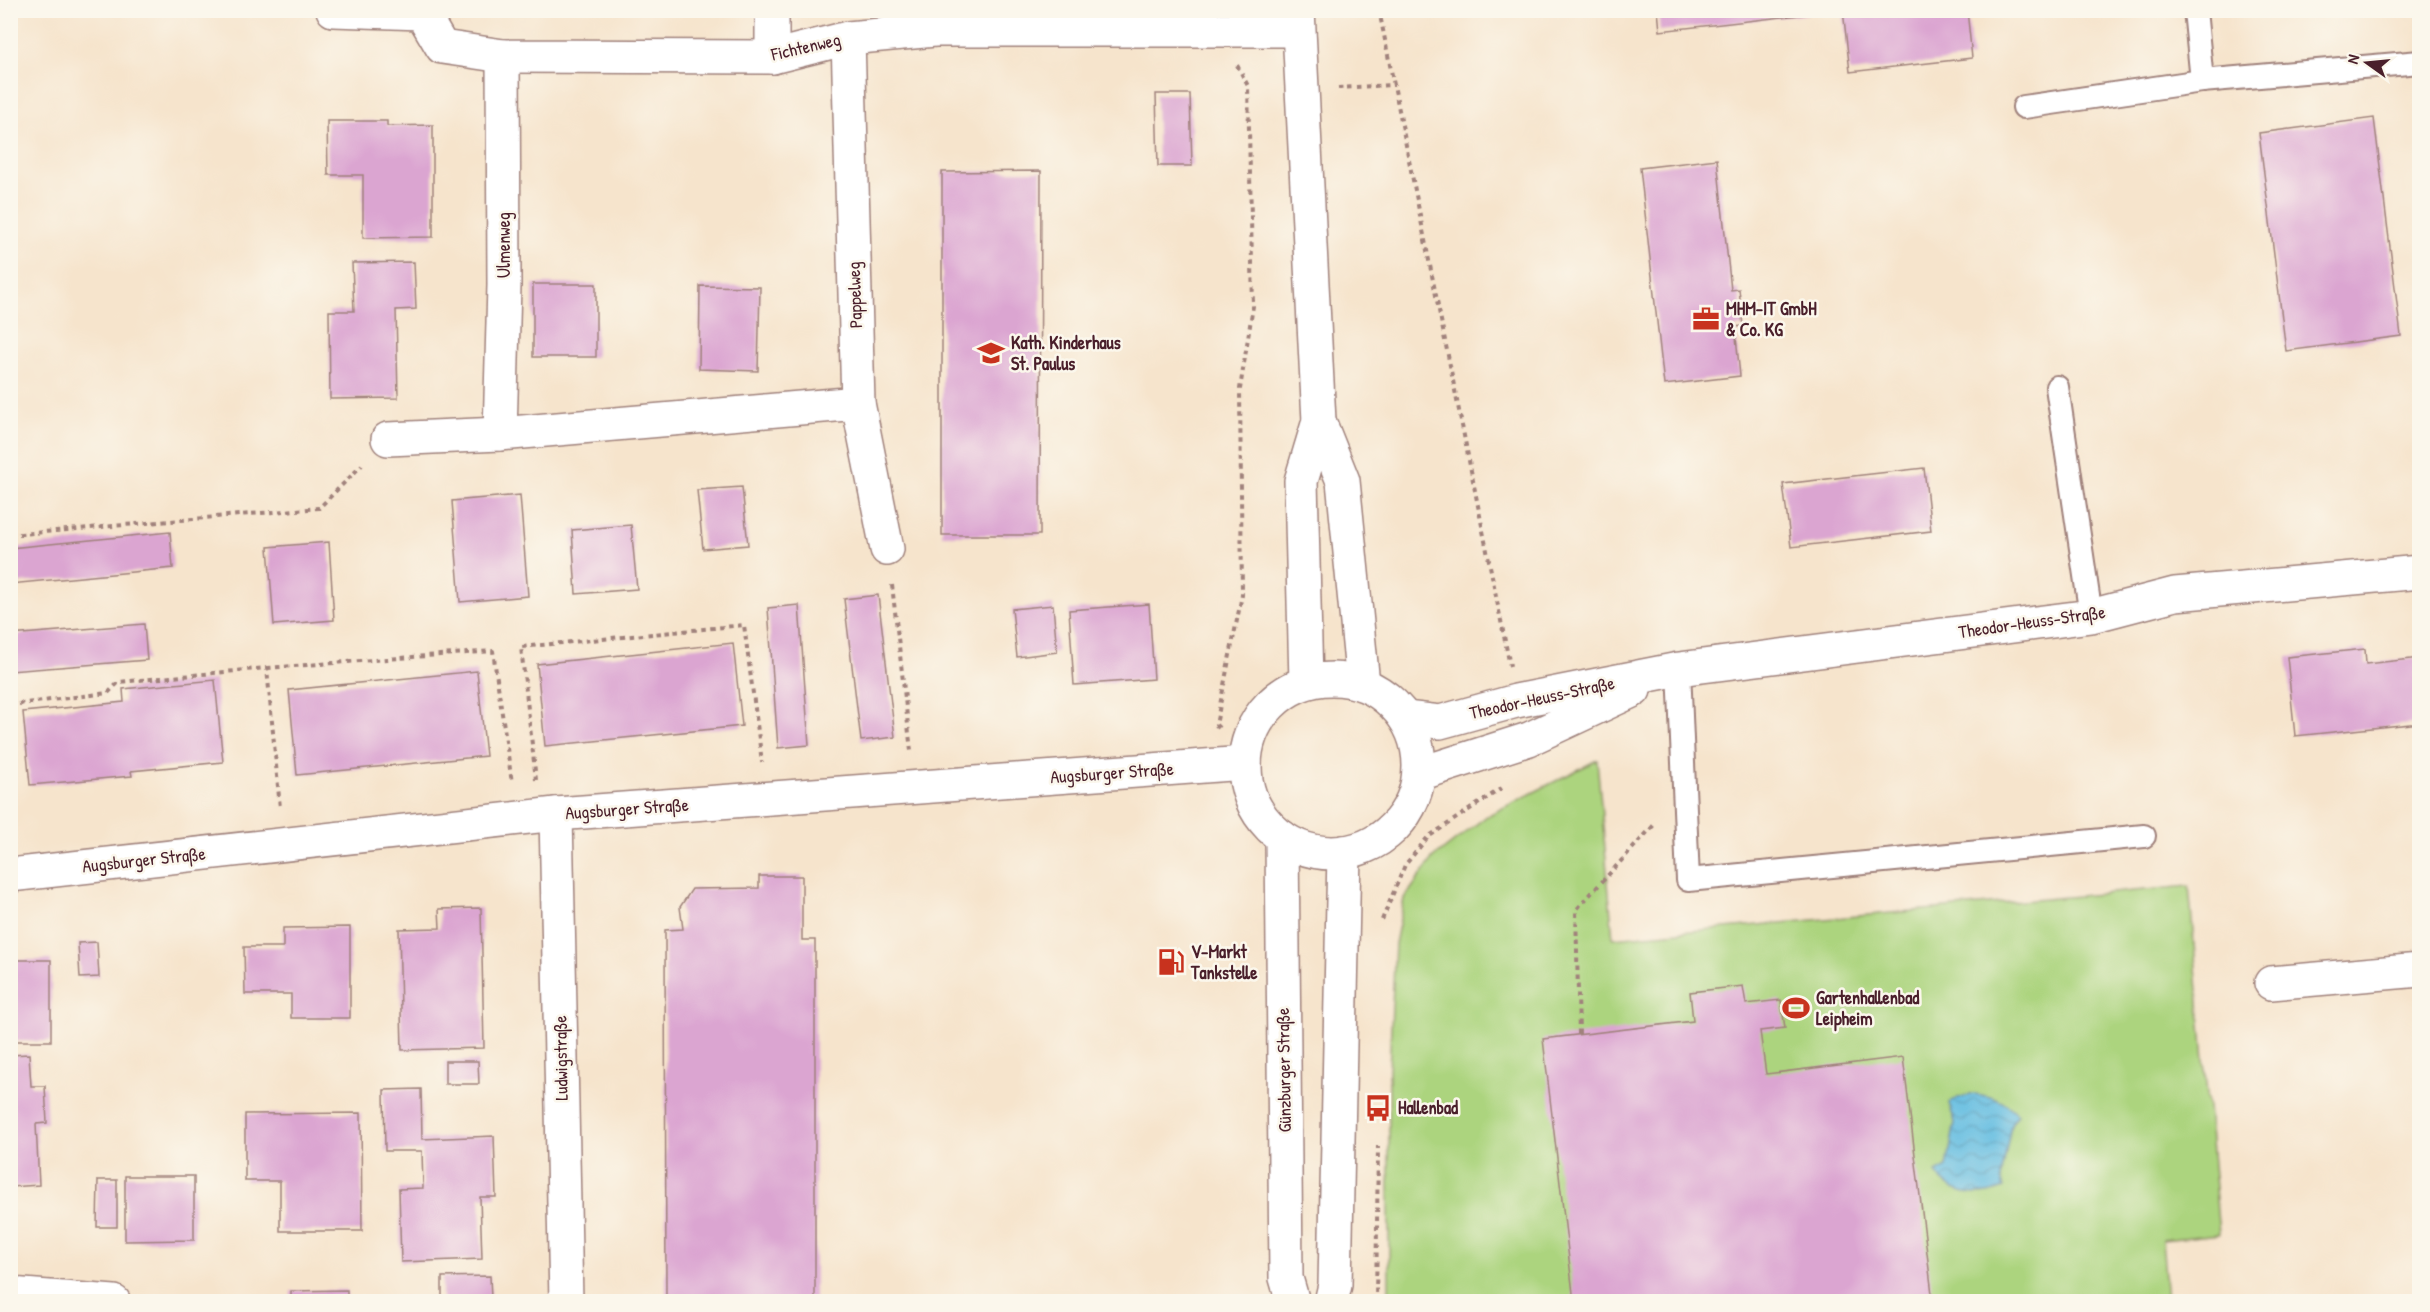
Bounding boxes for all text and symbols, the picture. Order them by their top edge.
street label: Fichtenweg [768,26,843,67]
north arrow [2337,33,2397,93]
text: N [2341,52,2364,66]
street label: Ulmenweg [491,212,516,278]
street label: Pappelweg [841,261,868,329]
place label: MHM-IT GmbH & Co. KG [1726,296,1817,342]
office icon: MHM-IT GmbH & Co. KG [1691,304,1721,334]
place label: Kath. Kinderhaus St. Paulus [1011,330,1121,376]
school or university icon: Kath. Kinderhaus St. Paulus [976,338,1006,368]
street label: Theodor-Heuss-Straße [1957,599,2107,644]
street label: Theodor-Heuss-Straße [1467,670,1617,725]
street label: Augsburger Straße [1049,756,1175,789]
street label: Augsburger Straße [564,792,690,825]
street label: Augsburger Straße [81,841,207,878]
place label: V-Markt Tankstelle [1190,939,1258,985]
fuel station icon: V-Markt Tankstelle [1156,947,1186,977]
place label: Gartenhallenbad Leipheim [1816,985,1919,1032]
sports icon: Gartenhallenbad Leipheim [1781,993,1811,1023]
street label: Günzburger Straße [1270,1007,1297,1133]
street label: Ludwigstraße [547,1015,574,1101]
bus stop icon: Hallenbad [1363,1093,1393,1123]
place label: Hallenbad [1398,1095,1458,1120]

